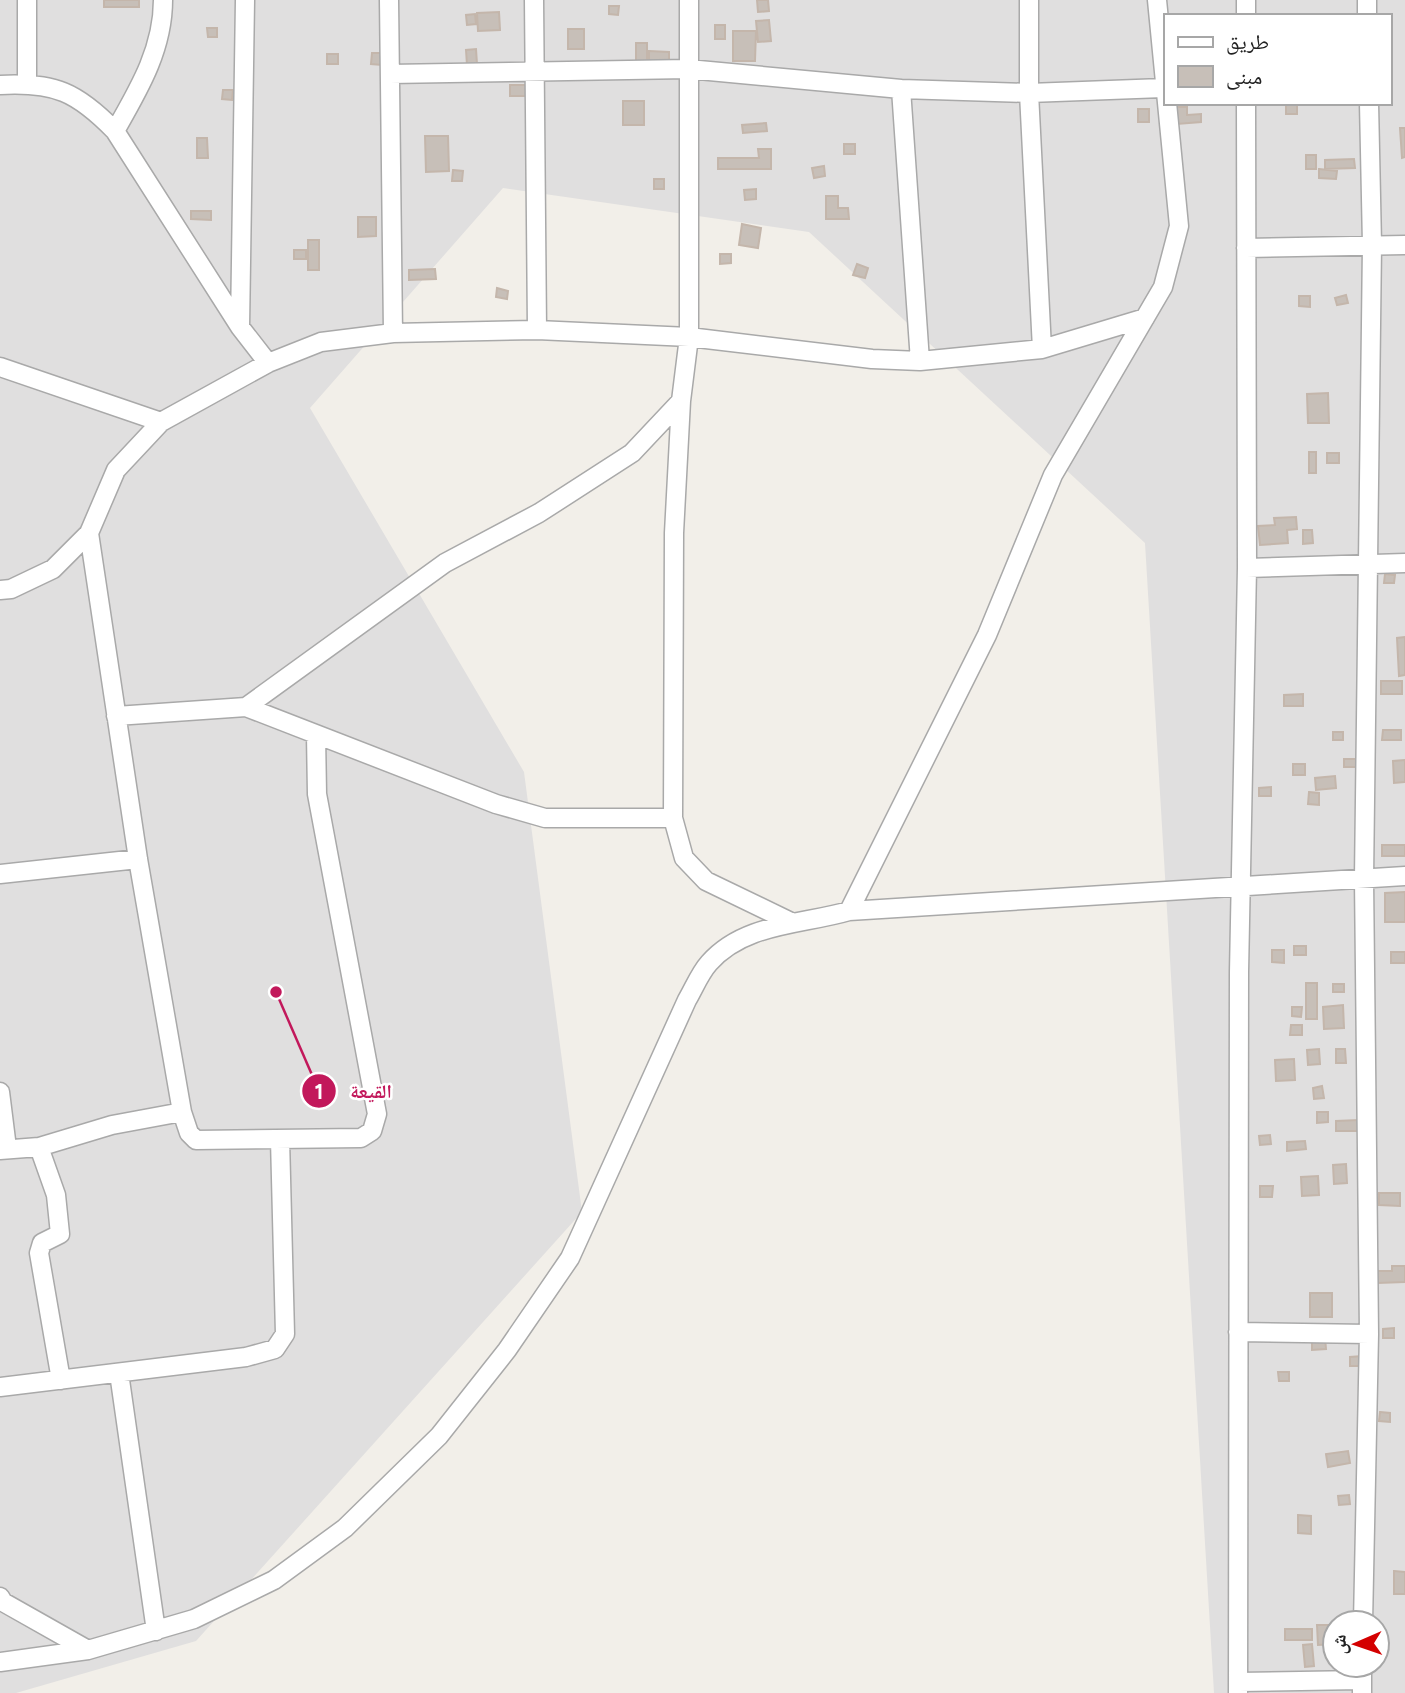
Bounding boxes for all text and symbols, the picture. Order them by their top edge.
legend [1164,14,1391,105]
text: طريق [1226,29,1269,55]
text: مبنى [1226,64,1262,90]
callout: القيعة [301,1071,406,1111]
text: 1 [315,1079,323,1104]
text: القيعة [350,1080,392,1103]
north arrow [1321,1609,1391,1679]
text: ش [1328,1634,1351,1655]

